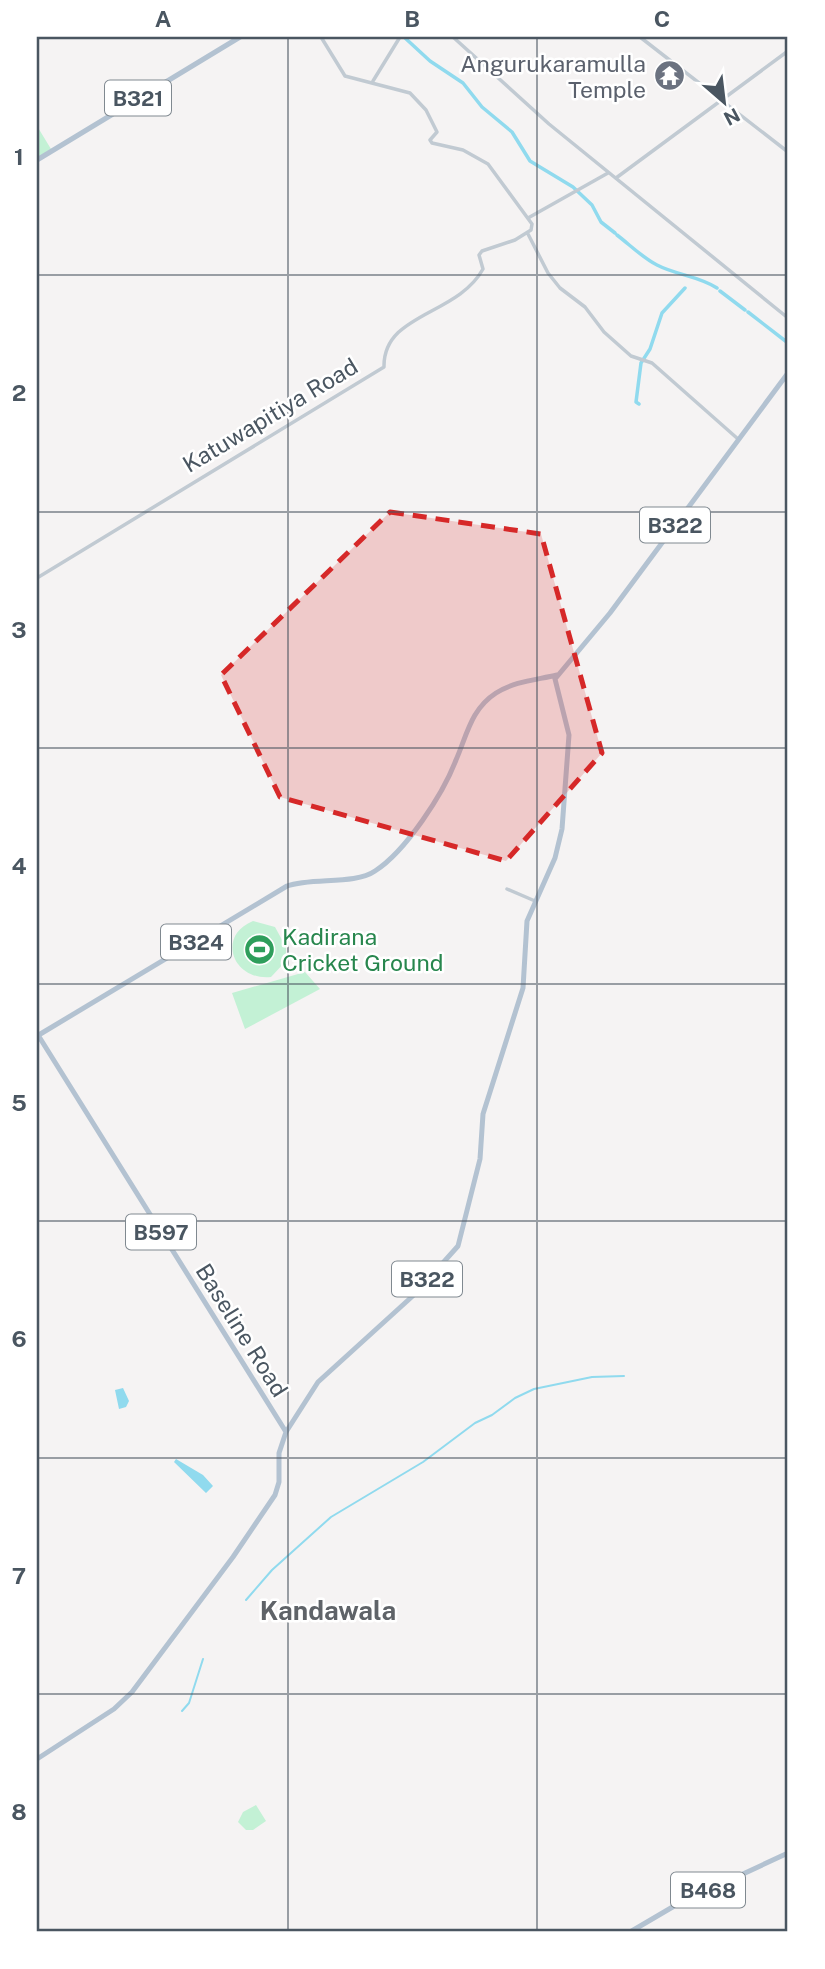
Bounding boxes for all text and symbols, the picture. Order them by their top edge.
text: A [155,5,172,32]
text: B [404,5,420,32]
text: C [654,5,670,32]
place label: Angurukaramulla Temple [460,50,646,103]
temple icon: Angurukaramulla Temple [652,59,686,93]
north arrow [688,66,758,136]
road number: B321 [105,80,171,116]
text: N [720,104,744,130]
text: 1 [14,143,24,170]
street label: Katuwapitiya Road [178,352,362,478]
text: 2 [12,379,26,406]
road number: B322 [640,508,710,542]
text: 3 [11,616,27,643]
text: 4 [11,852,27,879]
place label: Kadirana Cricket Ground [282,923,443,976]
road number: B324 [161,925,231,960]
sports icon: Kadirana Cricket Ground [242,932,276,966]
text: 5 [11,1089,27,1116]
road number: B597 [126,1214,196,1250]
street label: Baseline Road [190,1259,294,1401]
road number: B322 [392,1262,462,1296]
text: 6 [11,1325,27,1352]
text: 7 [12,1562,26,1589]
district label: Kandawala [260,1595,396,1626]
text: 8 [11,1798,27,1825]
road number: B468 [671,1872,745,1908]

